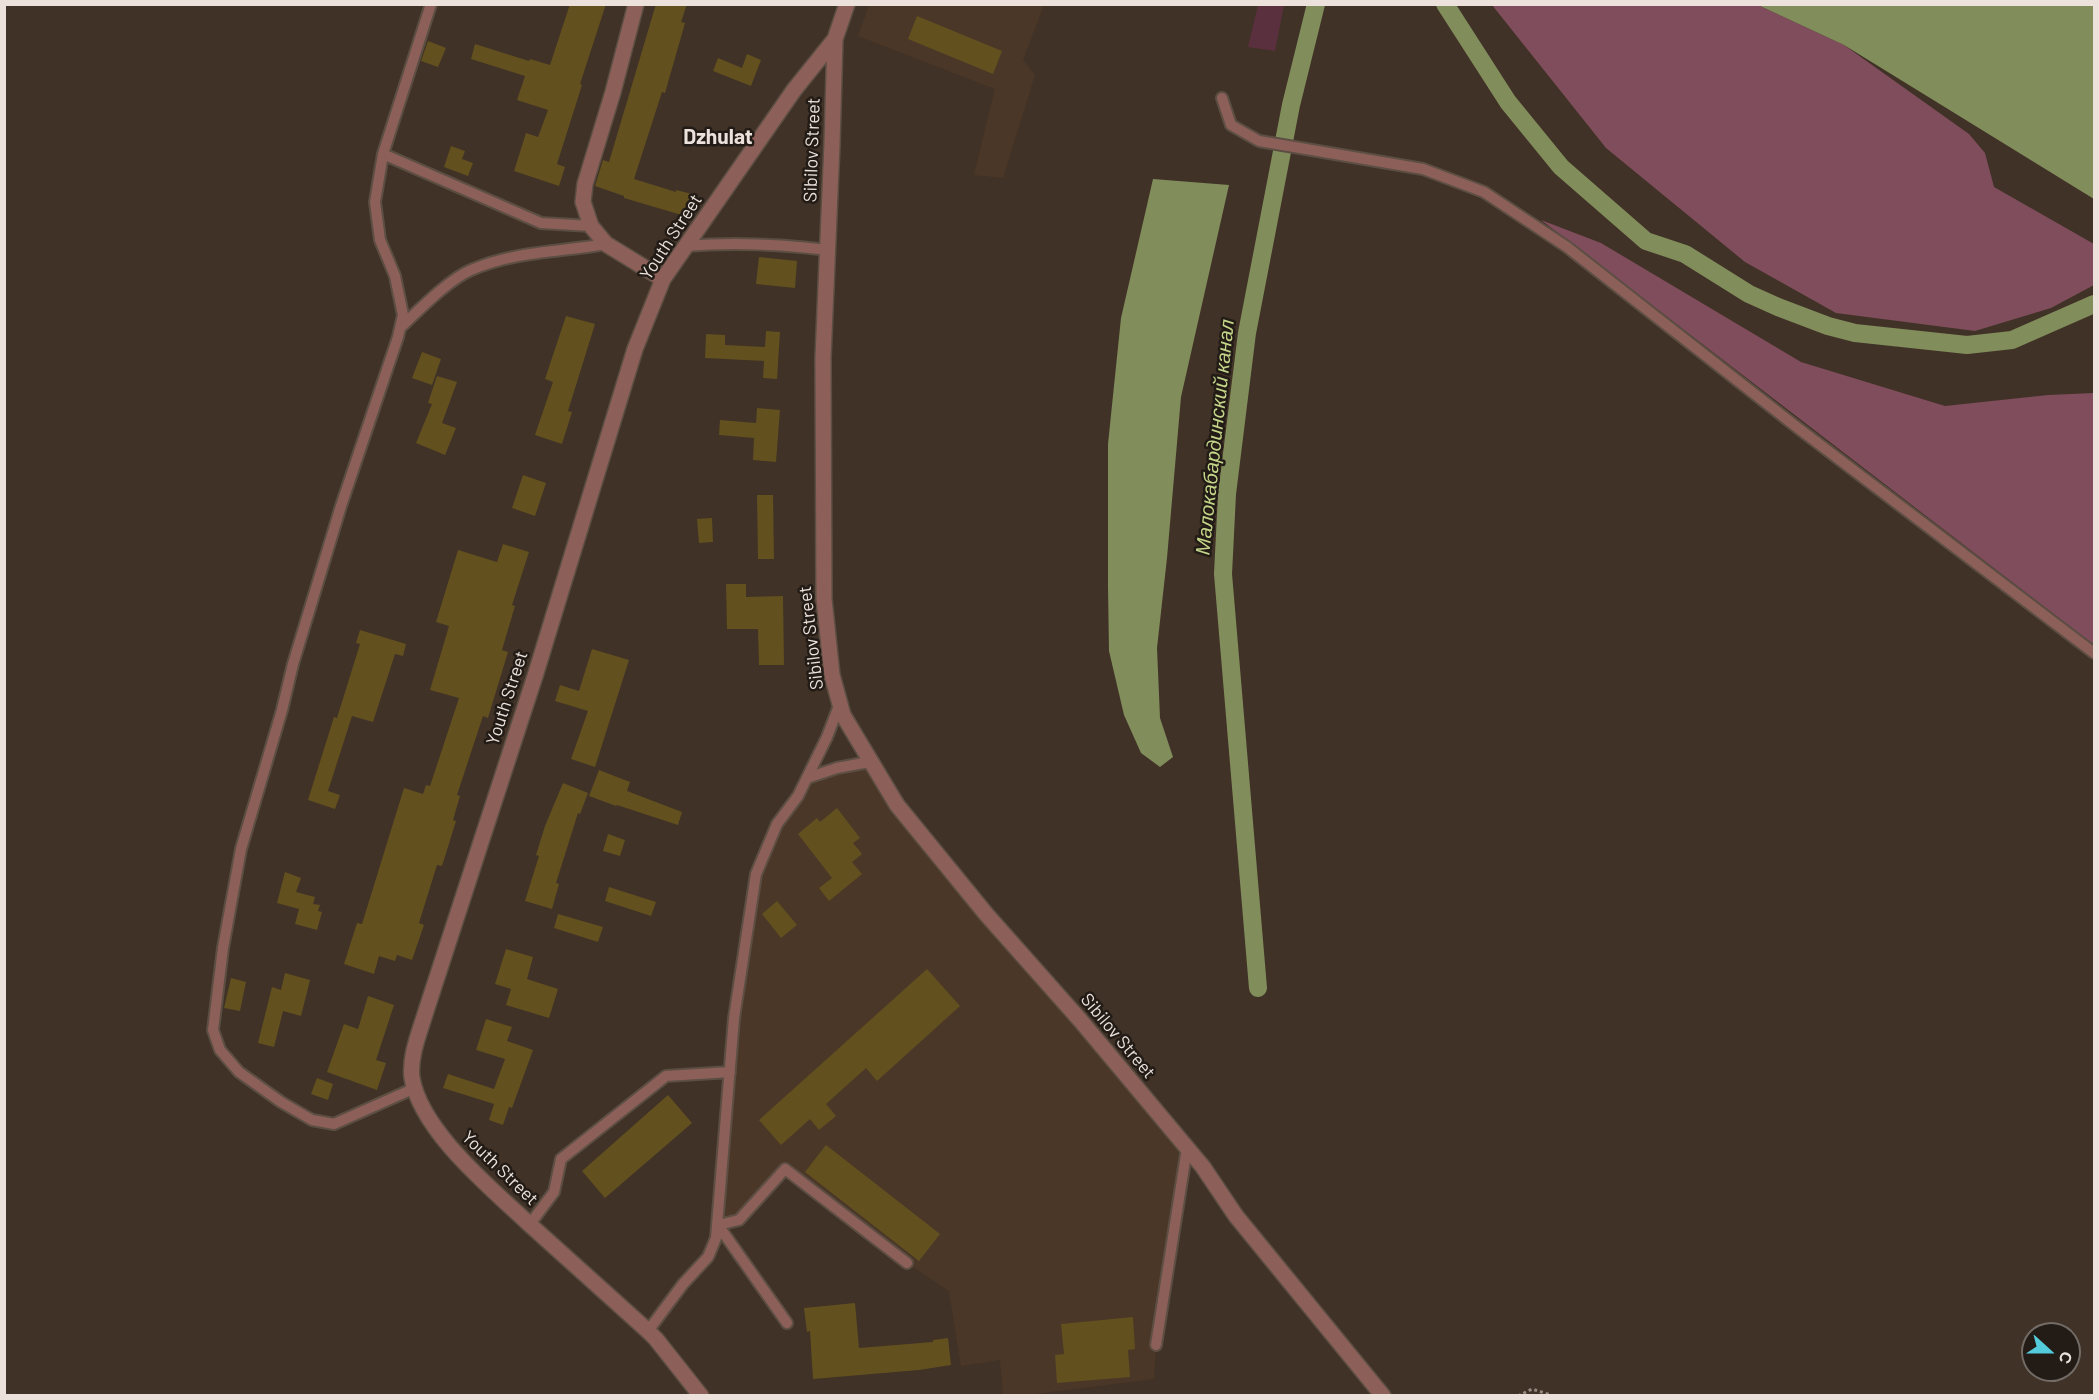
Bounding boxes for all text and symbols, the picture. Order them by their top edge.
street label: Sibilov Street [799,97,825,203]
district label: Dzhulat [683,124,753,150]
street label: Youth Street [635,190,707,284]
water label: Малокабардинский канал [1191,318,1239,556]
street label: Sibilov Street [794,585,828,691]
street label: Youth Street [482,648,532,748]
street label: Sibilov Street [1076,989,1160,1083]
street label: Youth Street [457,1126,543,1210]
north arrow [2021,1322,2081,1382]
text: С [2055,1349,2077,1367]

